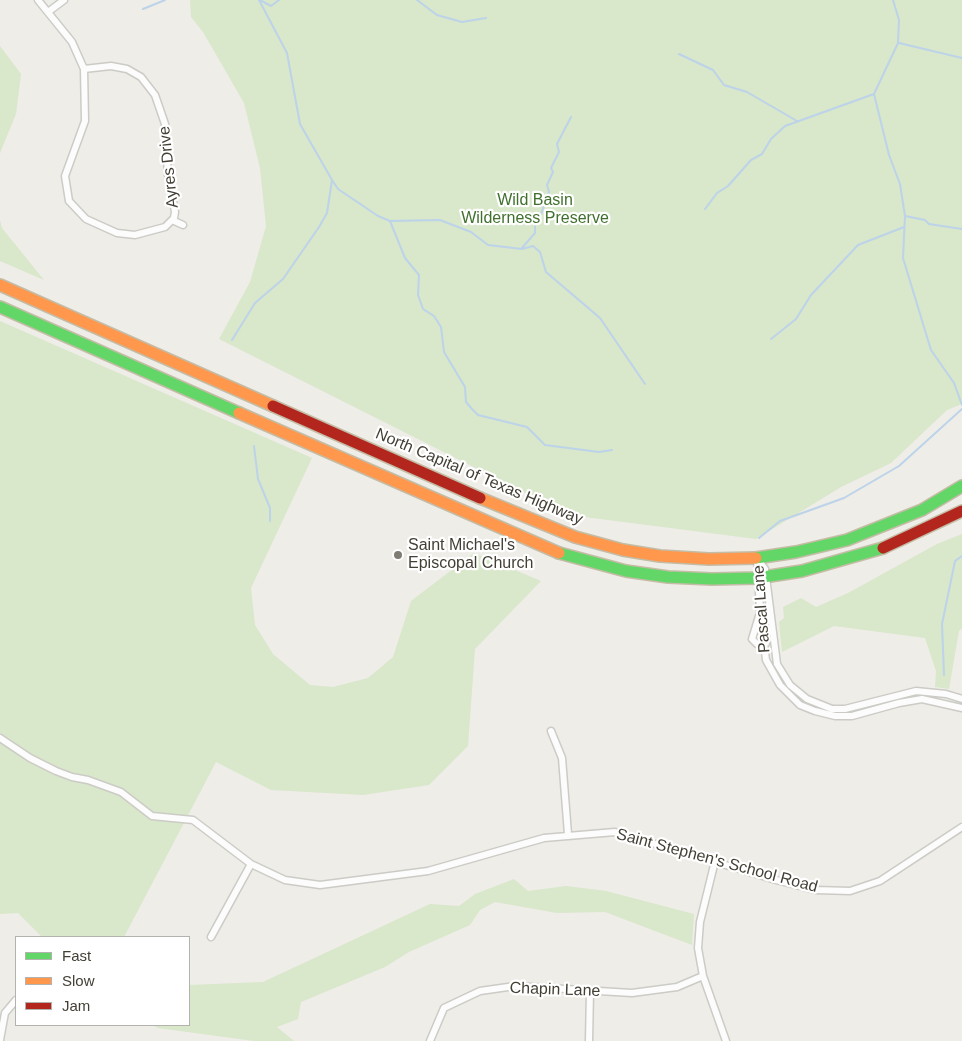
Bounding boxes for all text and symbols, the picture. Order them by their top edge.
street label: Ayres Drive [155,125,183,209]
park label: Wild Basin Wilderness Preserve [461,191,609,229]
street label: North Capital of Texas Highway [373,425,585,529]
place label: Saint Michael's Episcopal Church [408,536,533,574]
marker: Saint Michael's Episcopal Church [392,549,404,561]
street label: Pascal Lane [749,564,775,654]
street label: Saint Stephen's School Road [614,825,820,897]
legend [15,936,190,1026]
text: Fast [62,947,91,964]
text: Slow [62,972,95,989]
street label: Chapin Lane [509,979,601,1001]
text: Jam [62,997,90,1014]

